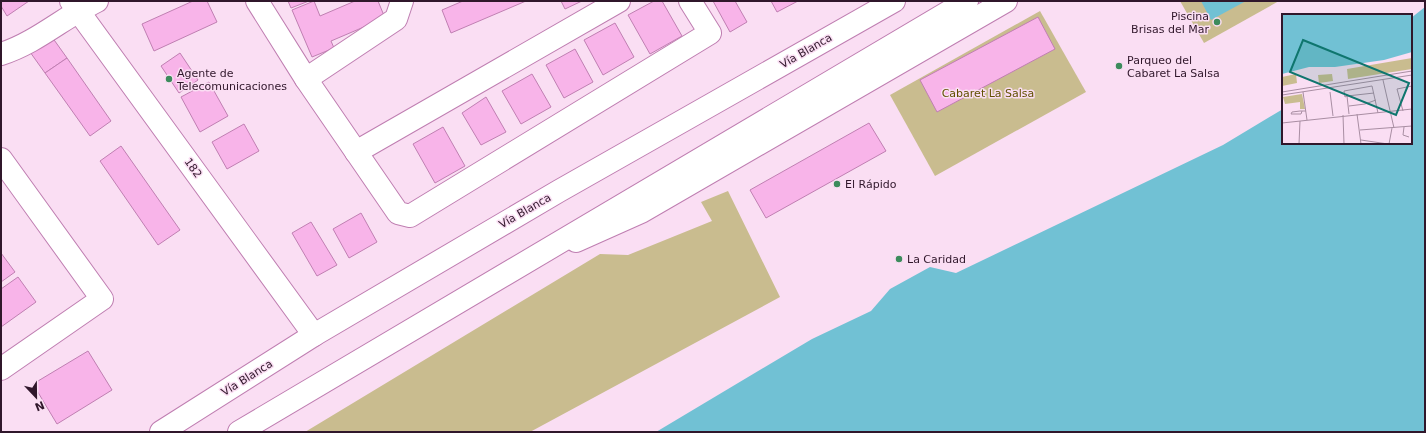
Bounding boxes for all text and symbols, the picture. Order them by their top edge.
place label: Piscina Brisas del Mar [1131,10,1209,36]
inset map [1282,14,1412,144]
marker: Piscina Brisas del Mar [1212,17,1222,27]
street label: Vía Blanca [778,31,834,71]
place label: Parqueo del Cabaret La Salsa [1127,54,1220,80]
marker: Parqueo del Cabaret La Salsa [1114,61,1124,71]
place label: Agente de Telecomunicaciones [176,67,287,93]
marker: Agente de Telecomunicaciones [164,74,174,84]
park label: Cabaret La Salsa [942,87,1034,100]
street label: 182 [182,156,204,180]
place label: El Rápido [845,178,897,191]
marker: El Rápido [832,179,842,189]
street label: Vía Blanca [497,191,553,231]
place label: La Caridad [907,253,966,266]
marker: La Caridad [894,254,904,264]
street label: Vía Blanca [219,357,275,399]
north arrow [16,377,56,417]
text: N [33,398,46,414]

